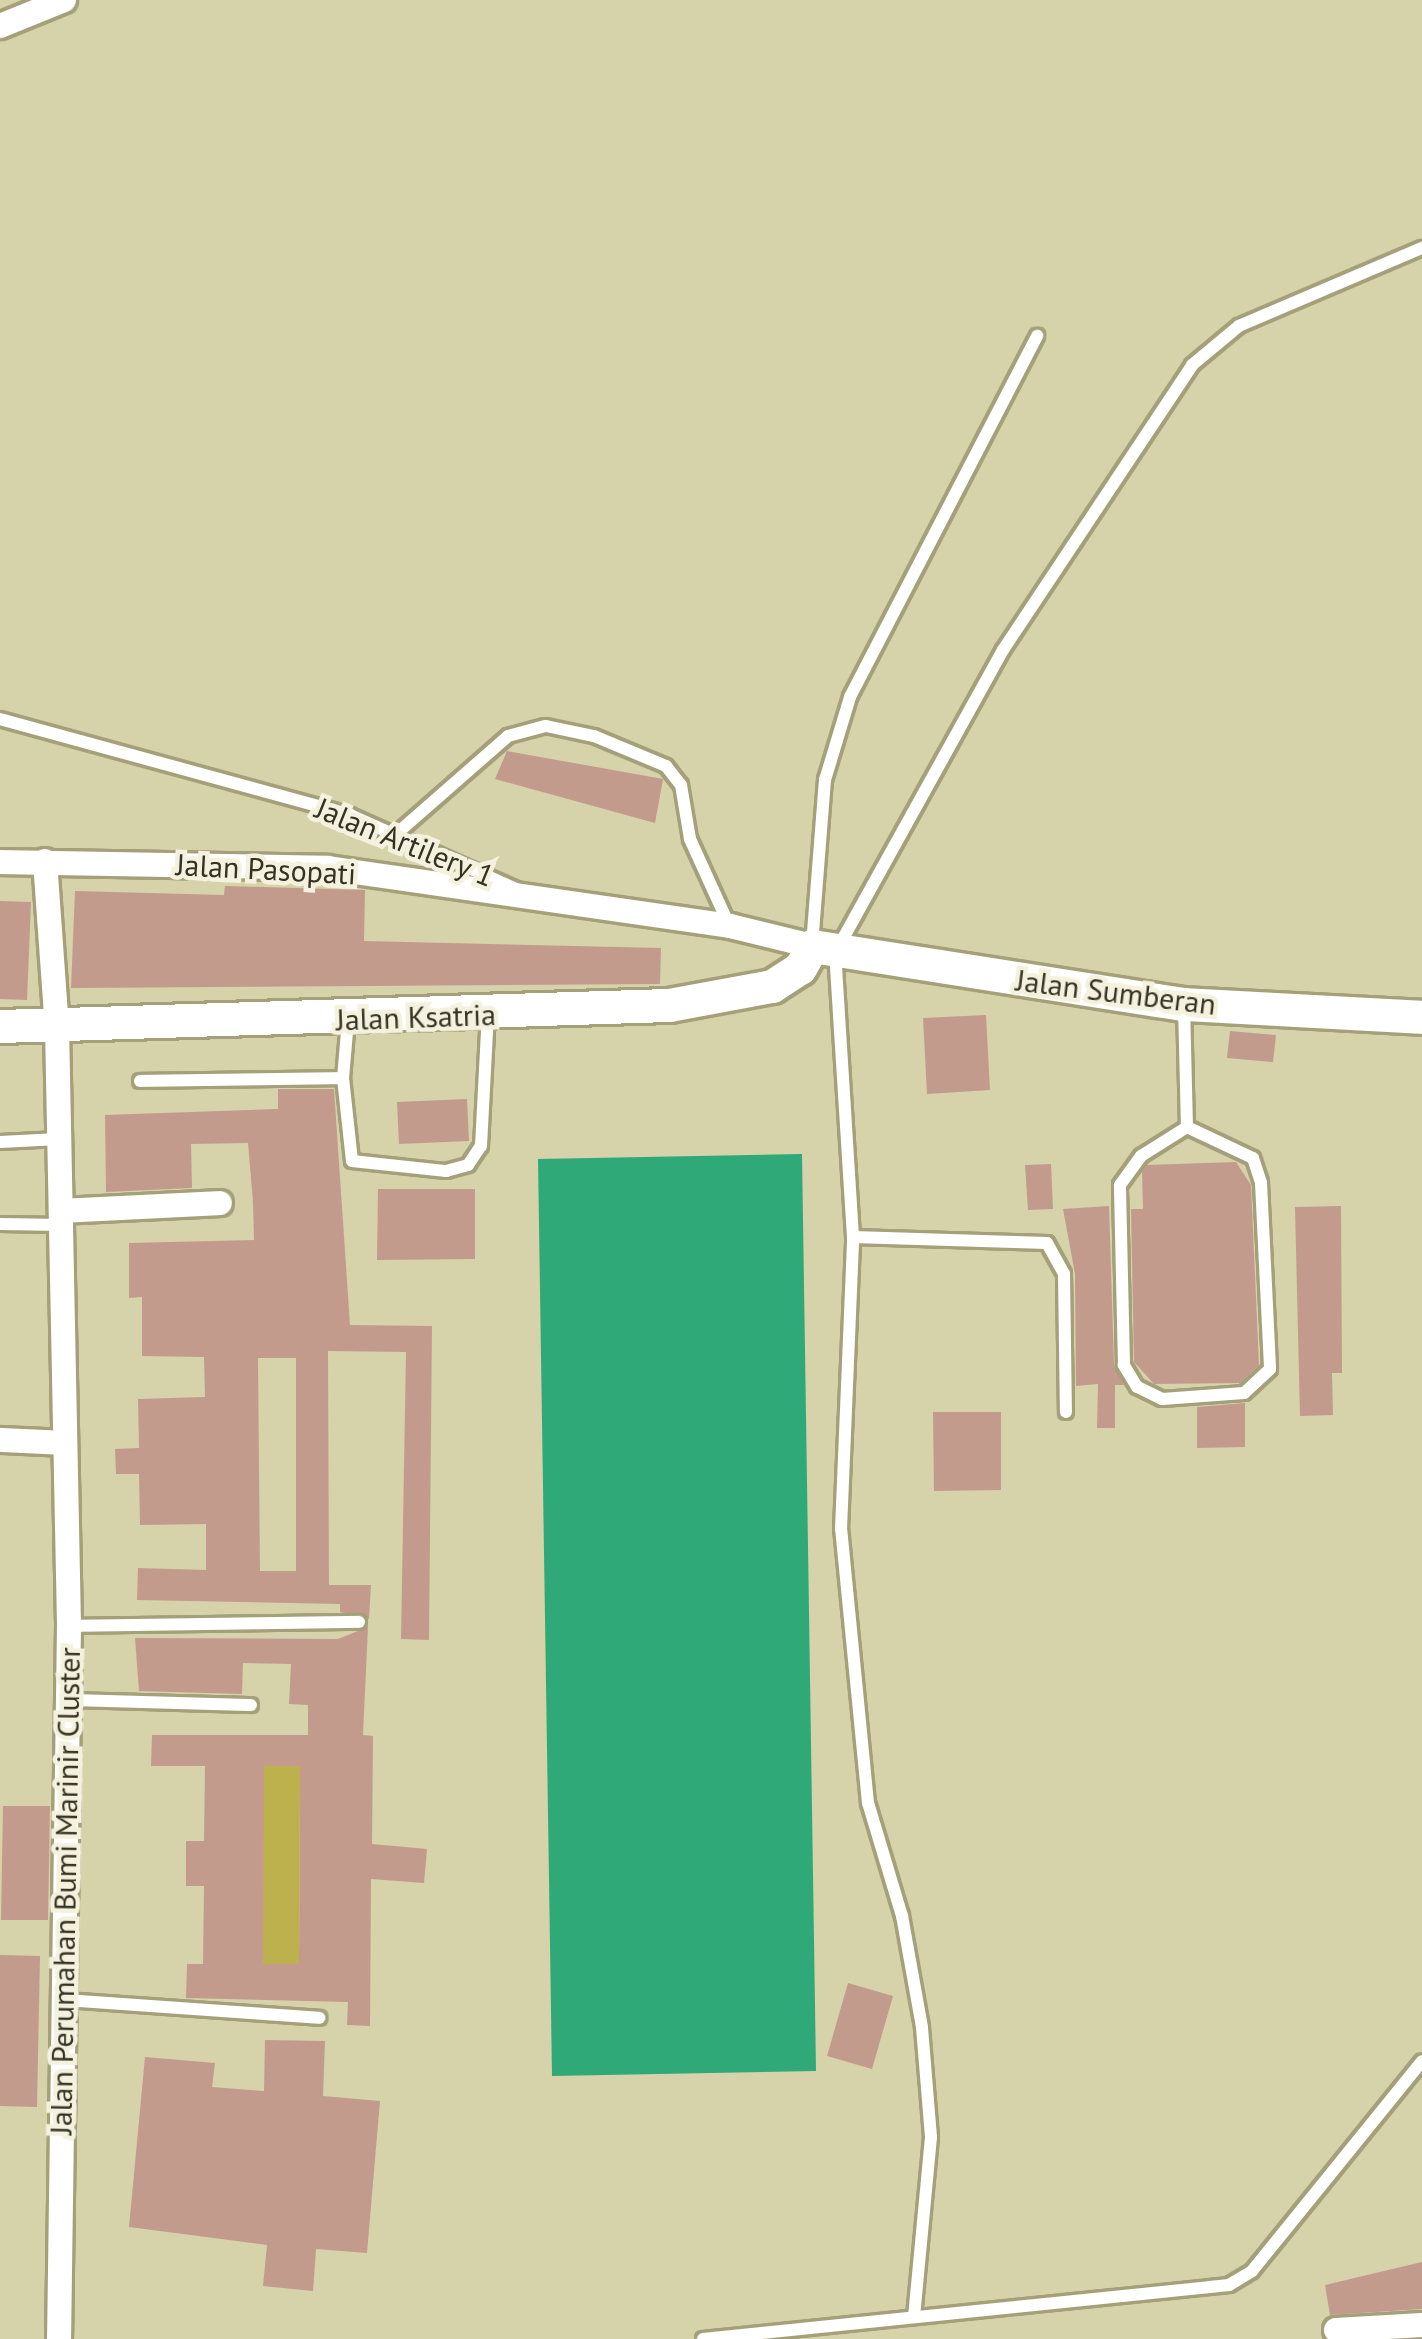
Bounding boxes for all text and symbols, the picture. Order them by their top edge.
street label: Jalan Artilery 1 [310,790,500,894]
street label: Jalan Pasopati [175,846,357,892]
street label: Jalan Sumberan [1014,962,1218,1022]
street label: Jalan Ksatria [335,996,497,1038]
street label: Jalan Perumahan Bumi Marinir Cluster [43,1647,87,2135]

